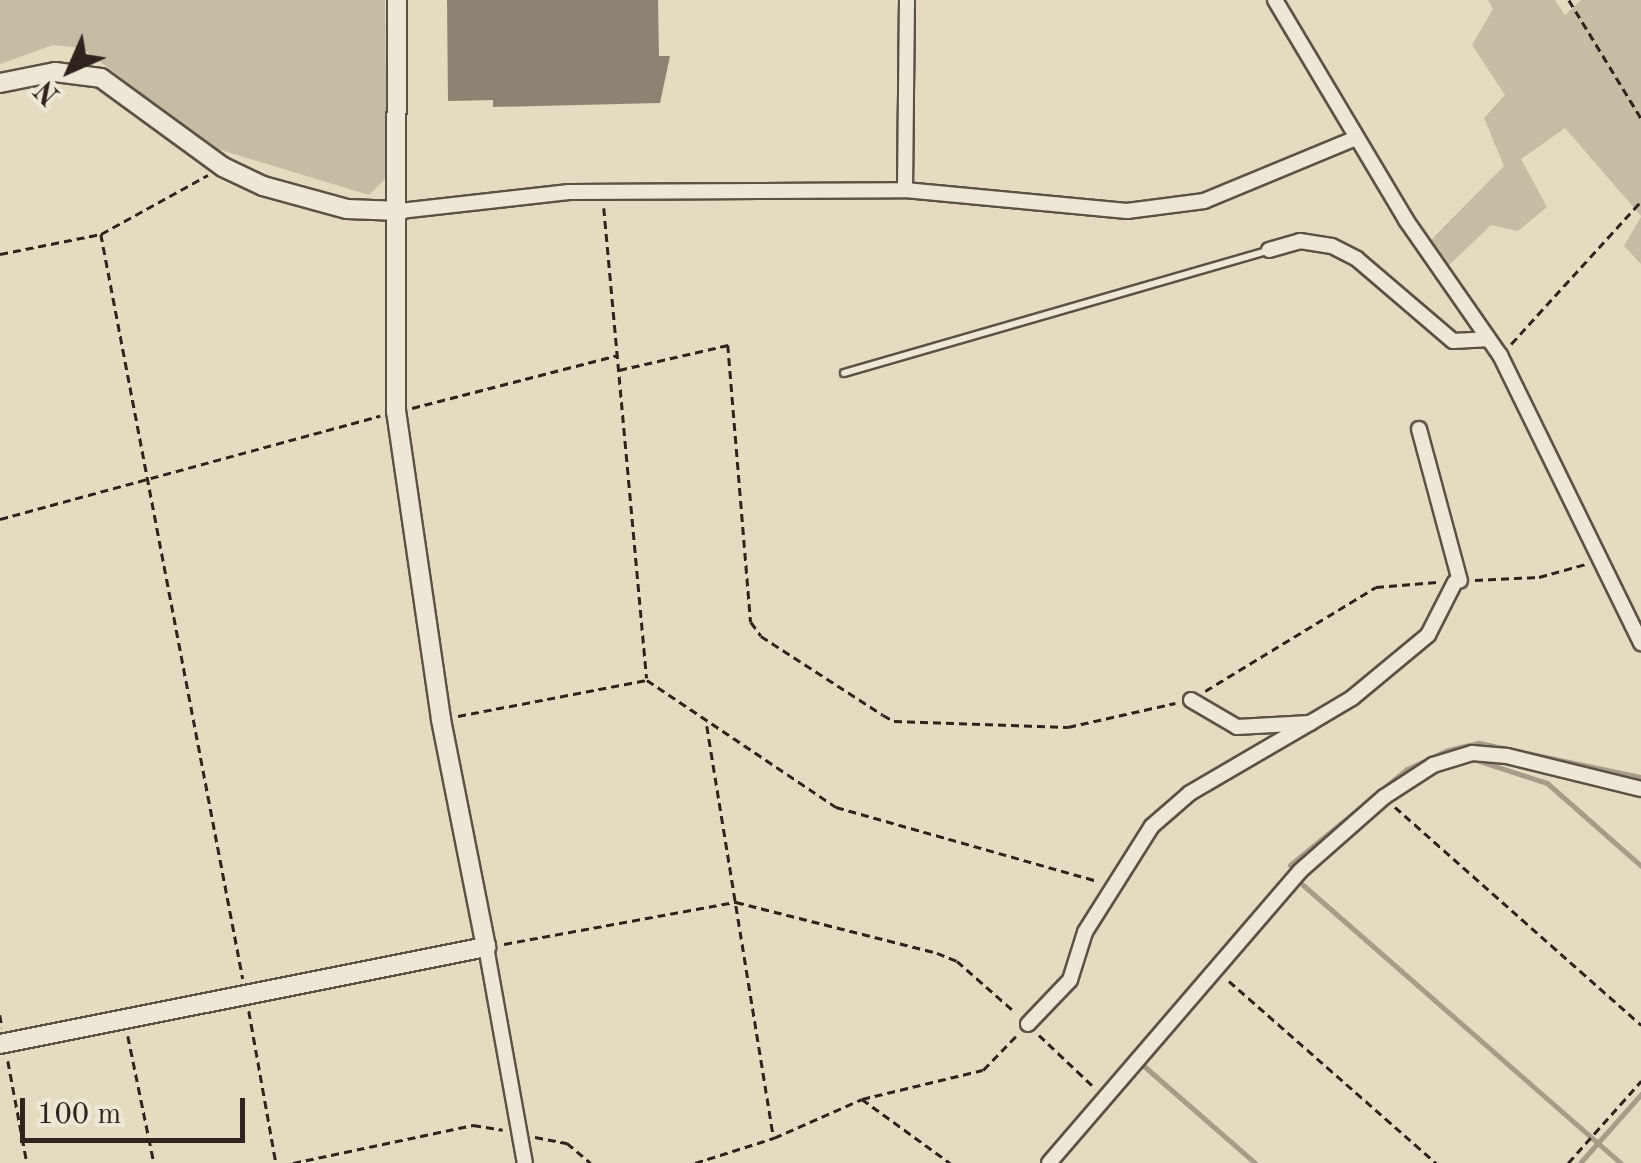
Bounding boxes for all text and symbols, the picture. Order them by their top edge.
north arrow [20,20,120,120]
text: N [31,74,66,109]
scale bar [25,1078,250,1140]
text: 100 m [37,1100,121,1130]

